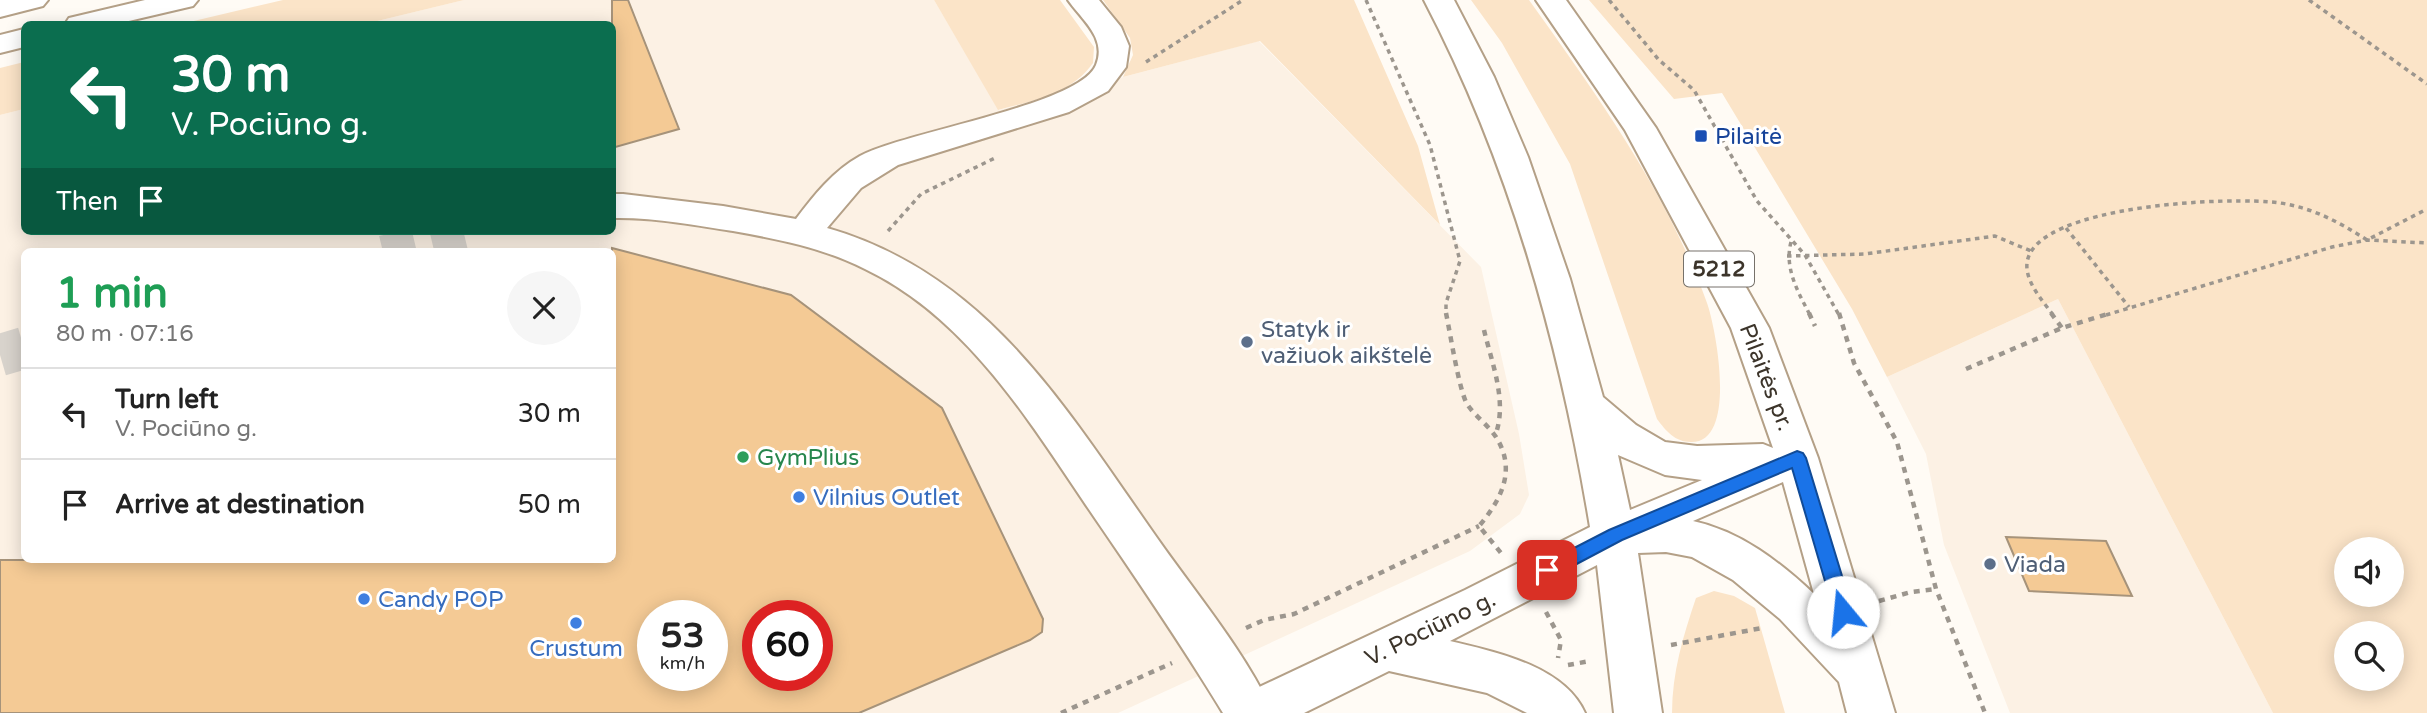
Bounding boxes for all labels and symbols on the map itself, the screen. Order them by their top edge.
place label: Pilaitė [1715,123,1782,151]
marker: Pilaitė [1693,128,1709,144]
road number: 5212 [1684,252,1754,286]
place label: Statyk ir važiuok aikštelė [1261,316,1432,370]
street label: Pilaitės pr. [1733,320,1799,435]
marker: Statyk ir važiuok aikštelė [1239,334,1255,350]
place label: GymPlius [757,444,859,472]
marker: GymPlius [735,449,751,465]
place label: Vilnius Outlet [813,484,960,512]
marker: Vilnius Outlet [791,489,807,505]
pin [1517,540,1577,600]
place label: Viada [2004,551,2066,579]
marker: Viada [1982,556,1998,572]
position arrow [1806,575,1880,649]
street label: V. Pociūno g. [1360,585,1500,673]
place label: Candy POP [378,586,503,614]
marker: Candy POP [356,591,372,607]
speed limit sign: 60 [742,600,833,691]
marker: Crustum [568,615,584,631]
place label: Crustum [529,635,623,663]

